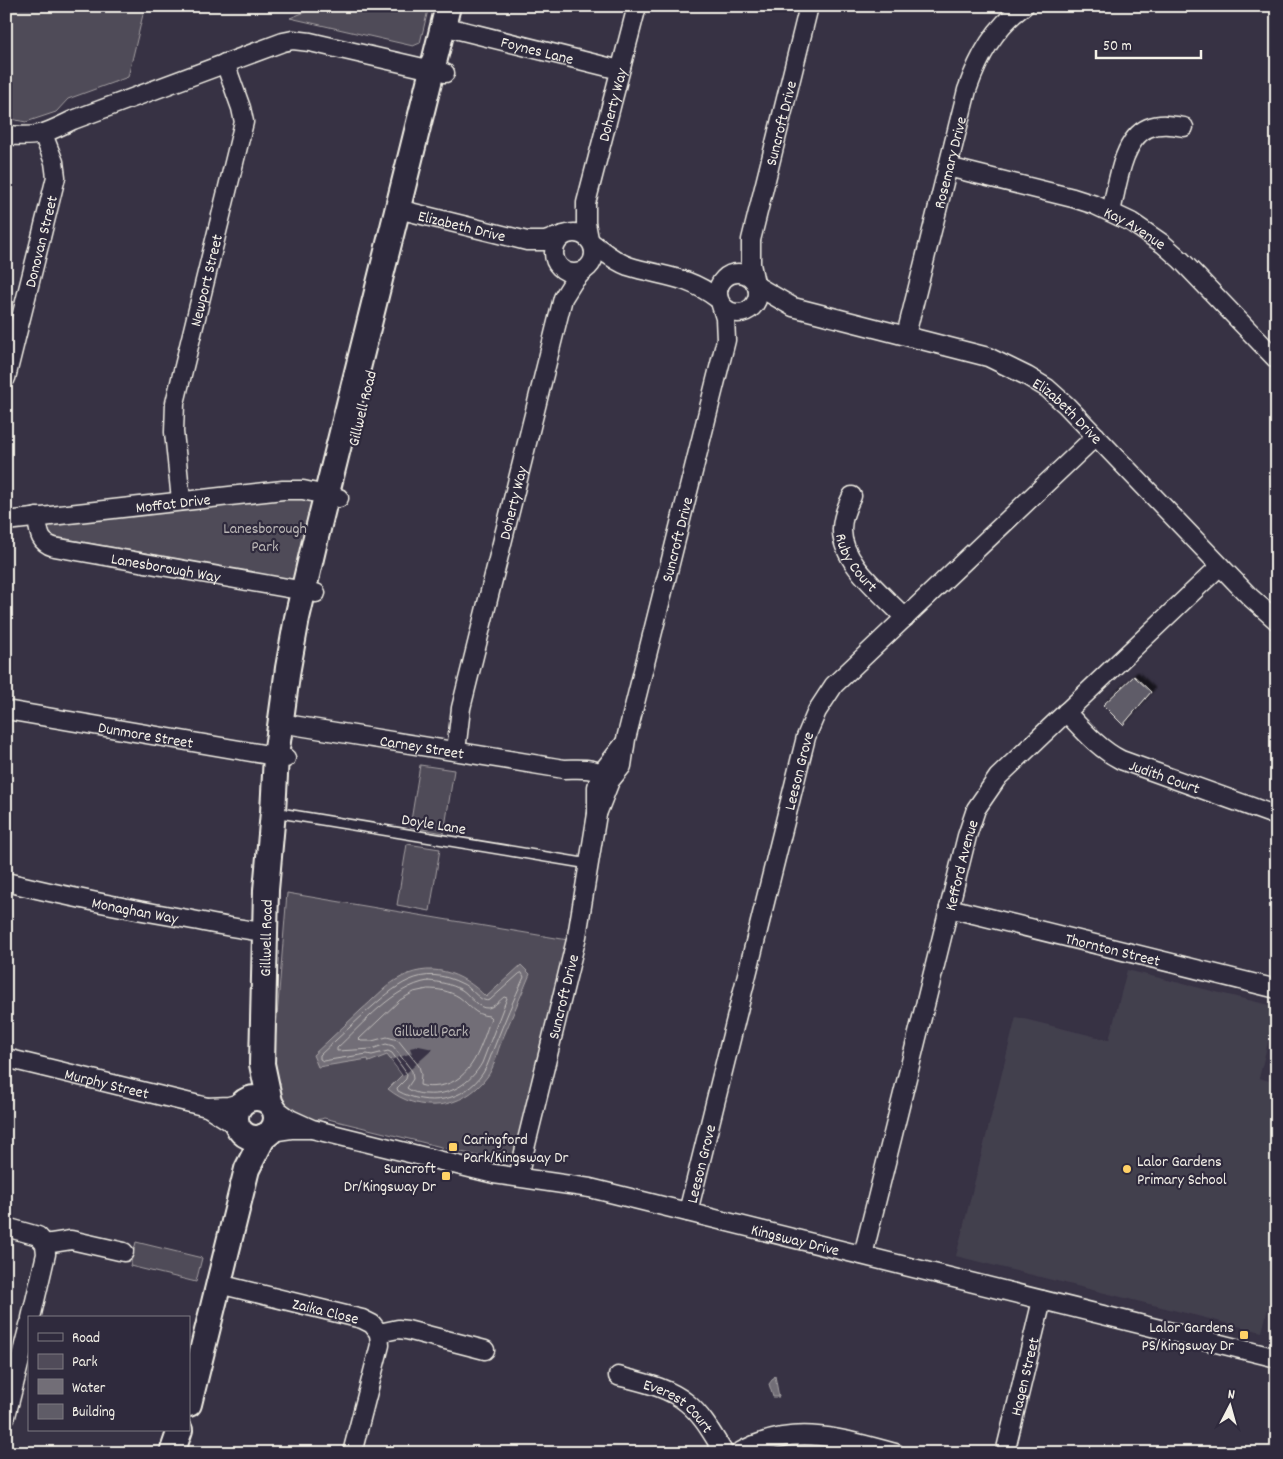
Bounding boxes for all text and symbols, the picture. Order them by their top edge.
scale bar [1096,28,1200,60]
street label: Foynes Lane [498,32,576,72]
text: 50 m [1103,36,1132,58]
street label: Doherty Way [593,65,635,144]
street label: Suncroft Drive [761,79,804,169]
street label: Rosemary Drive [929,114,974,211]
street label: Donovan Street [20,193,65,290]
street label: Kay Avenue [1100,202,1170,257]
street label: Elizabeth Drive [415,205,508,249]
street label: Newport Street [185,232,230,329]
street label: Gillwell Road [343,368,384,449]
street label: Elizabeth Drive [1027,373,1107,450]
street label: Doherty Way [494,464,535,542]
street label: Moffat Drive [135,489,212,520]
street label: Suncroft Drive [657,495,700,585]
park label: Lanesborough Park [223,518,307,559]
street label: Ruby Court [828,532,882,598]
street label: Lanesborough Way [109,548,222,590]
street label: Dunmore Street [96,717,195,756]
street label: Leeson Grove [779,728,821,813]
street label: Carney Street [378,730,466,767]
street label: Judith Court [1125,755,1203,801]
street label: Doyle Lane [400,809,467,842]
street label: Kefford Avenue [940,817,986,914]
street label: Monaghan Way [89,892,180,931]
street label: Gillwell Road [255,899,280,977]
street label: Thornton Street [1063,928,1163,974]
street label: Suncroft Drive [543,952,586,1042]
park label: Gillwell Park [394,1021,468,1044]
street label: Murphy Street [62,1064,151,1106]
street label: Leeson Grove [682,1122,723,1206]
place label: Caringford Park/Kingsway Dr [463,1129,568,1170]
marker: Caringford Park/Kingsway Dr [447,1141,459,1153]
place label: Lalor Gardens Primary School [1137,1151,1227,1192]
place label: Suncroft Dr/Kingsway Dr [344,1158,436,1199]
marker: Lalor Gardens Primary School [1121,1163,1133,1175]
marker: Suncroft Dr/Kingsway Dr [440,1170,452,1182]
street label: Kingsway Drive [748,1219,842,1263]
street label: Zaika Close [290,1293,361,1332]
legend [28,1316,190,1432]
place label: Lalor Gardens PS/Kingsway Dr [1142,1317,1234,1358]
text: Road [72,1328,100,1350]
marker: Lalor Gardens PS/Kingsway Dr [1238,1329,1250,1341]
street label: Hagen Street [1005,1335,1047,1418]
text: Park [72,1352,98,1374]
street label: Everest Court [640,1374,718,1438]
text: Water [72,1378,106,1400]
north arrow [1206,1382,1256,1432]
text: N [1227,1385,1236,1405]
text: Building [72,1402,115,1424]

